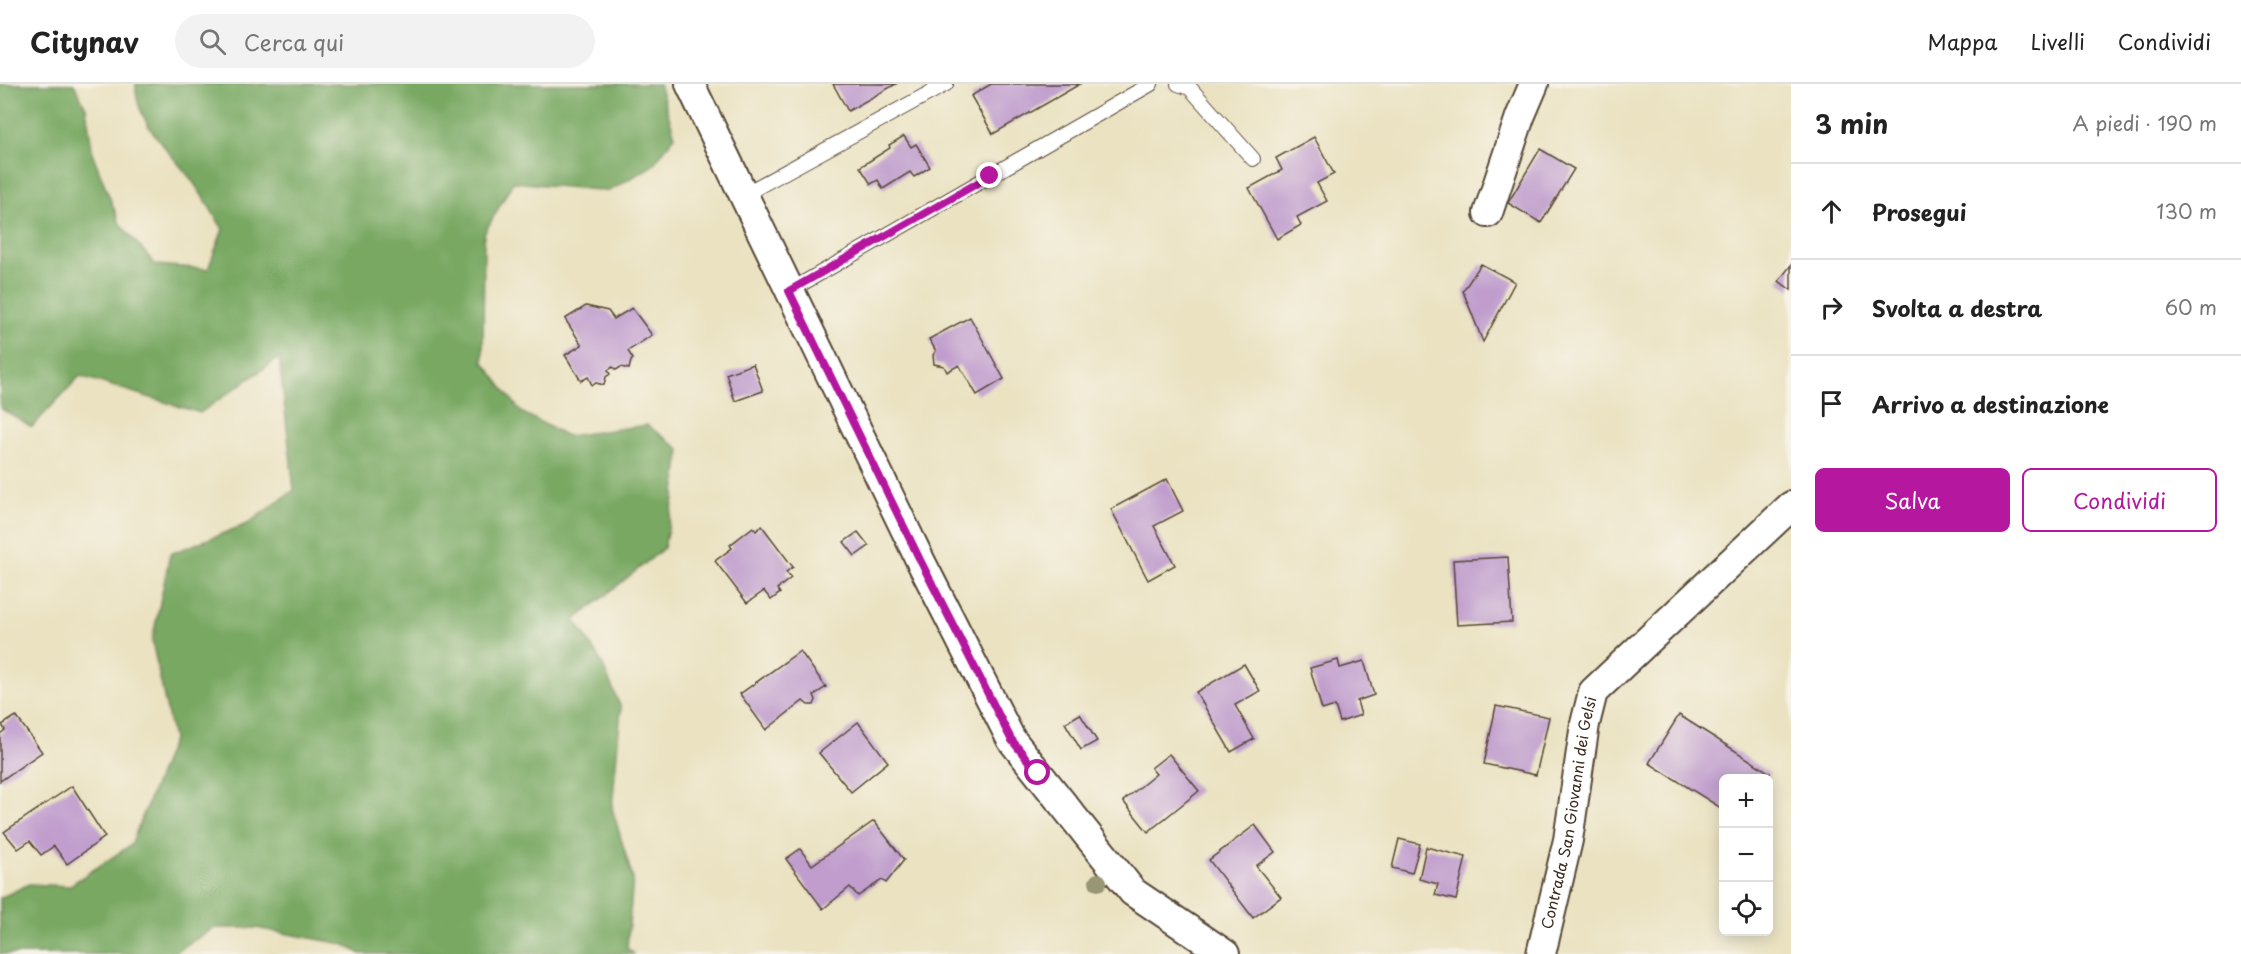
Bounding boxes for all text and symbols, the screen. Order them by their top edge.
search box [175,14,595,68]
text: Citynav [30,20,139,63]
icon: search [196,25,229,58]
text: Cerca qui [244,25,344,58]
text: Mappa [1928,25,1998,57]
text: Livelli [2031,25,2085,57]
text: Condividi [2118,25,2211,57]
text: 3 min [1815,104,1888,143]
text: A piedi · 190 m [2072,108,2217,138]
route end [976,162,1002,188]
icon: ahead [1815,195,1848,228]
text: Prosegui [1872,195,1966,228]
text: 130 m [2157,196,2217,226]
icon: right [1815,291,1848,324]
text: Svolta a destra [1872,291,2042,324]
text: 60 m [2165,292,2217,322]
icon: arrive [1815,387,1848,420]
text: Arrivo a destinazione [1872,387,2109,420]
button: Salva [1815,468,2010,532]
button: Condividi [2022,468,2217,532]
street label: Contrada San Giovanni dei Gelsi [1534,694,1601,931]
route start [1024,759,1050,785]
map controls [1719,774,1773,936]
button: + [1719,774,1773,828]
button: − [1719,828,1773,882]
button: locate [1719,882,1773,936]

